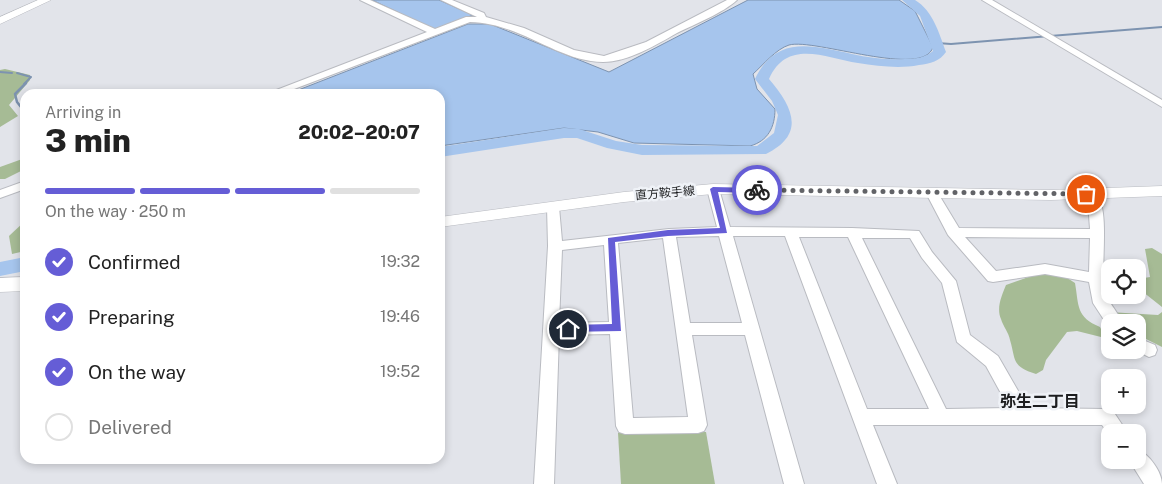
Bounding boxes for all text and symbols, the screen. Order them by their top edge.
text: Arriving in [45,103,121,122]
text: 20:02–20:07 [298,121,420,143]
text: 3 min [45,122,131,159]
courier [732,165,782,215]
pin [1065,173,1107,215]
icon: bike [743,176,771,204]
icon: bag [1072,180,1100,208]
street label: 直方鞍手線 [634,183,696,203]
text: On the way · 250 m [45,202,186,221]
icon: check [45,248,73,276]
text: Confirmed [88,251,181,273]
text: 19:32 [380,252,420,271]
map controls [1101,259,1146,469]
button: locate [1101,259,1146,304]
icon: check [45,303,73,331]
text: Preparing [88,306,175,328]
text: 19:46 [380,307,420,326]
pin [547,308,589,350]
button: layers [1101,314,1146,359]
icon: home [554,315,582,343]
icon: check [45,358,73,386]
text: On the way [88,361,186,383]
text: 19:52 [380,362,420,381]
button: + [1101,369,1146,414]
district label: 弥生二丁目 [1000,392,1080,411]
text: Delivered [88,416,172,438]
button: − [1101,424,1146,469]

